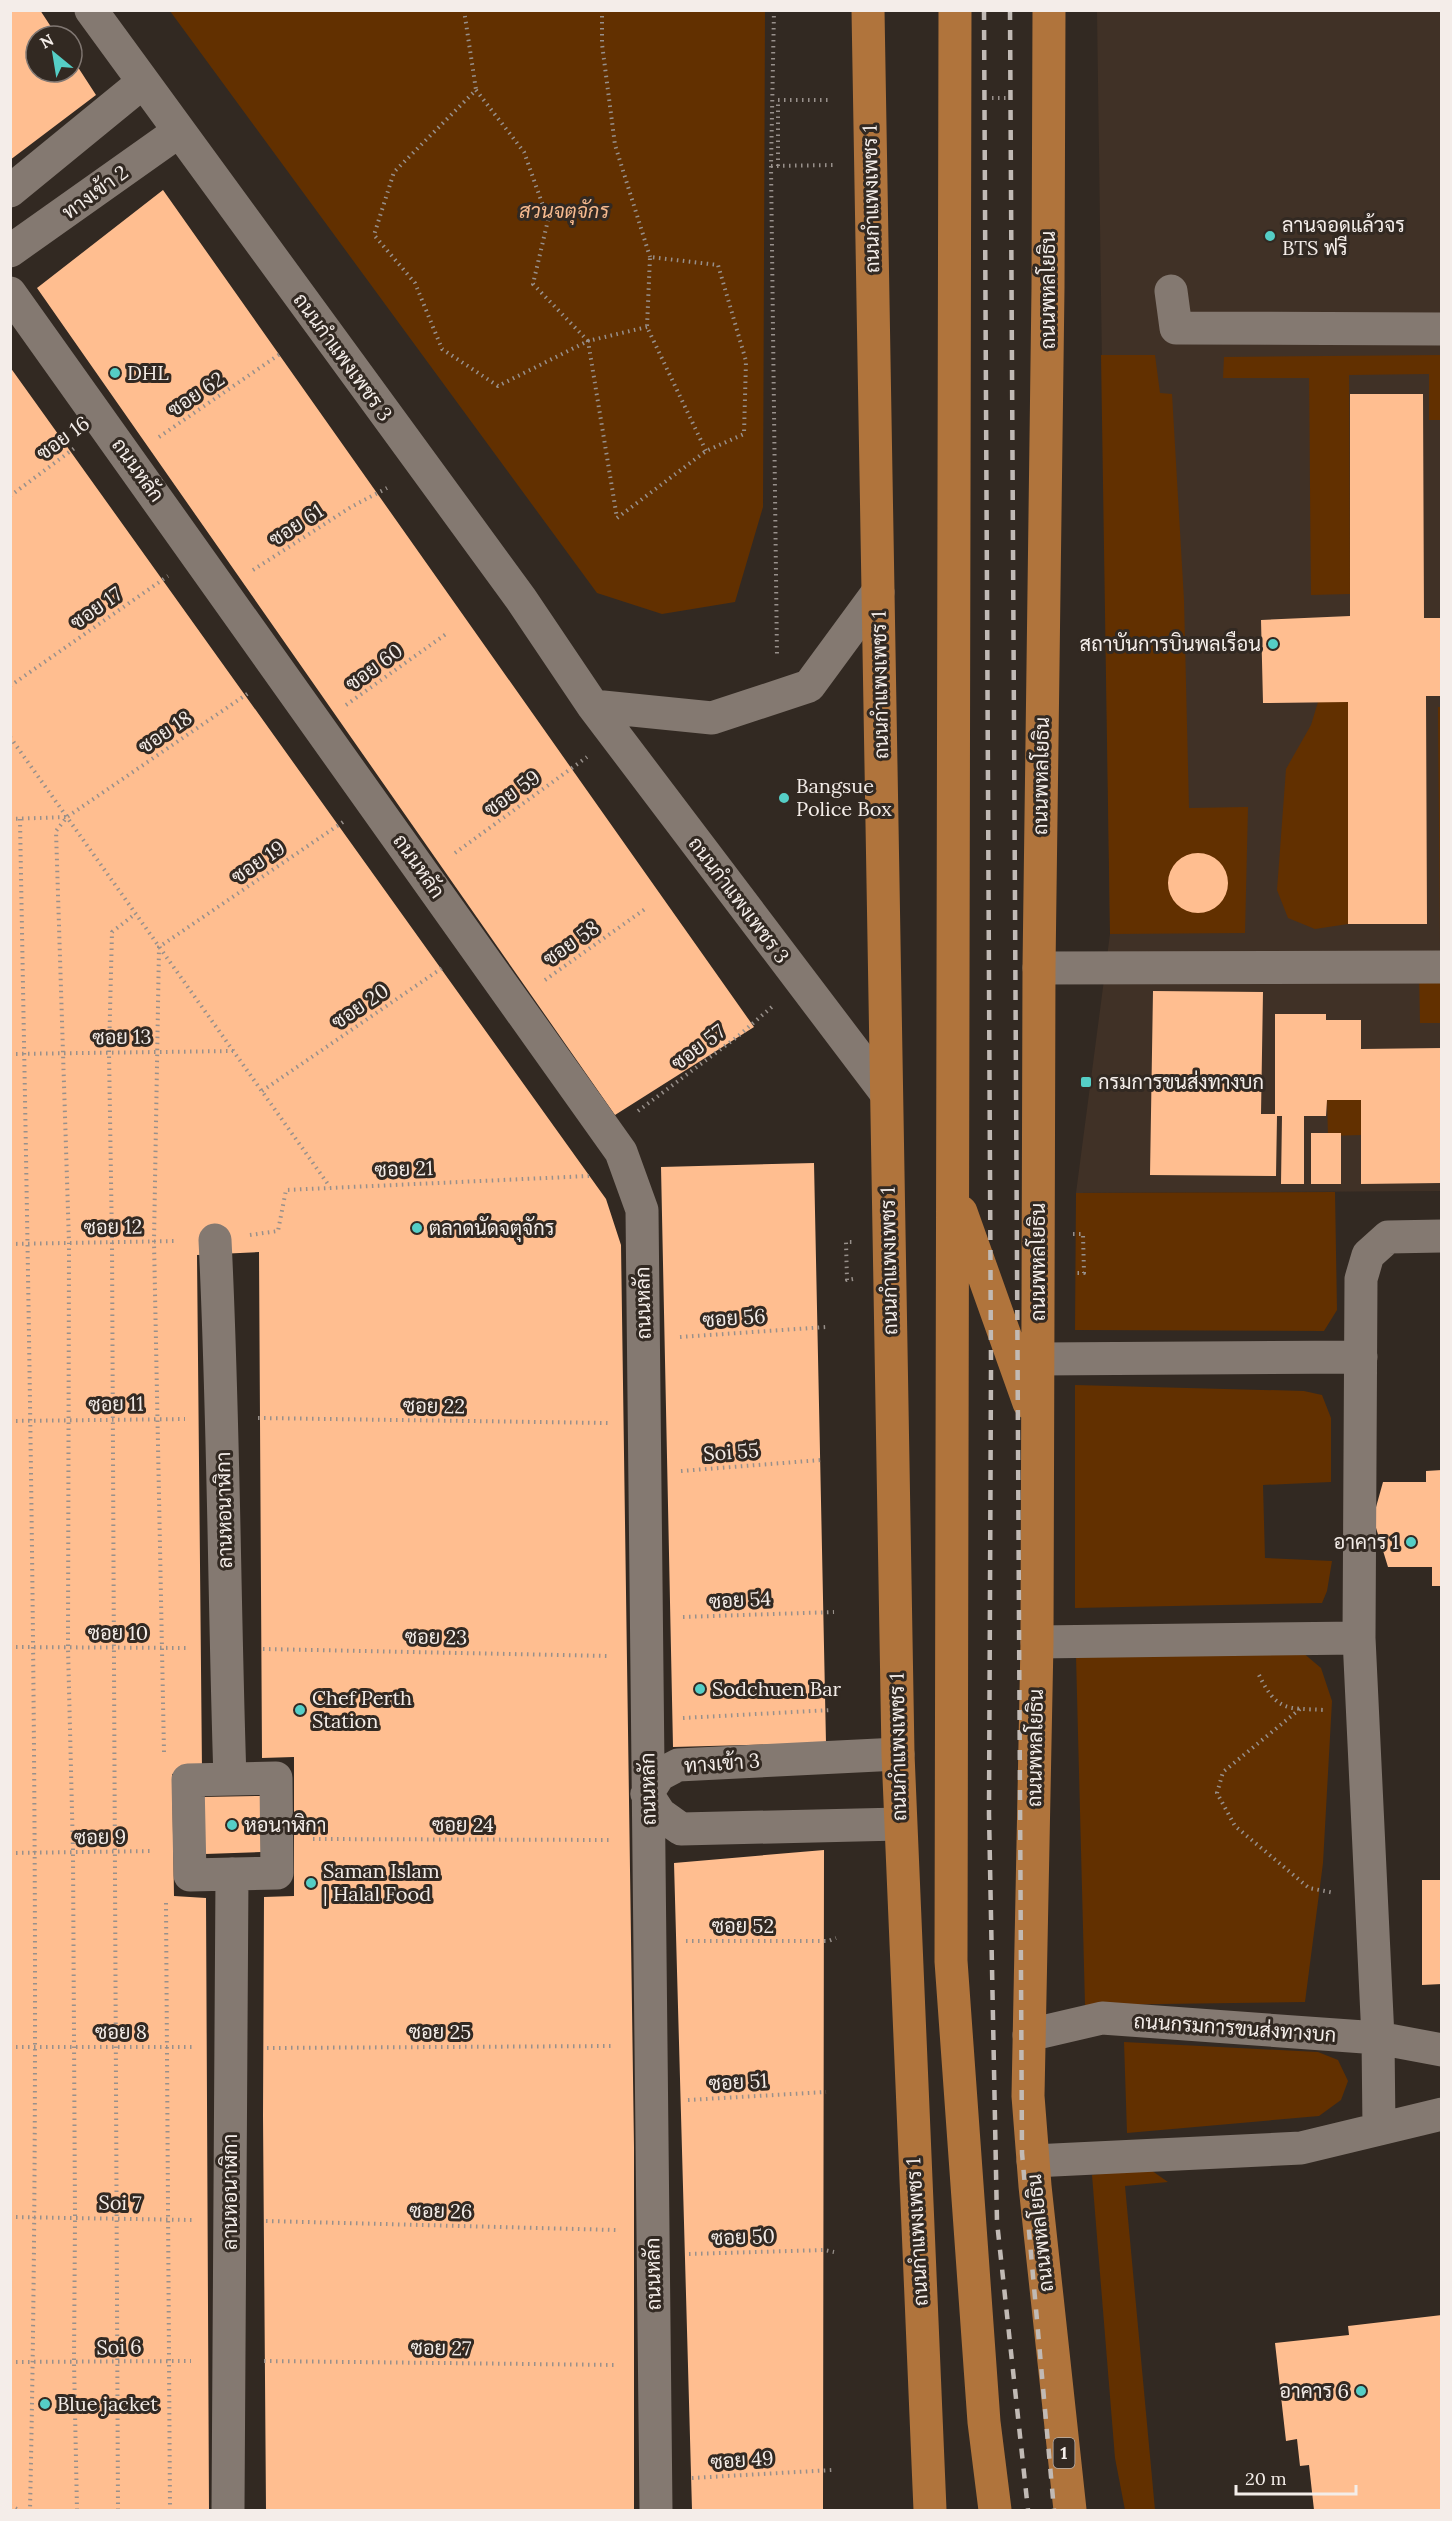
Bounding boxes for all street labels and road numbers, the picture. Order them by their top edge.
street label: ถนนกำแพงเพชร 1 [857,125,884,273]
street label: ทางเข้า 2 [57,159,133,224]
street label: ถนนพหลโยธิน [1035,231,1060,349]
street label: ถนนกำแพงเพชร 3 [289,288,398,426]
street label: ซอย 62 [163,366,229,422]
street label: ซอย 16 [31,410,94,465]
street label: ถนนหลัก [107,433,170,507]
street label: ซอย 61 [264,498,328,551]
street label: ซอย 17 [65,581,126,634]
street label: ถนนกำแพงเพชร 1 [866,611,893,759]
street label: ซอย 60 [340,637,407,696]
street label: ซอย 18 [133,705,196,759]
street label: ถนนพหลโยธิน [1027,717,1054,835]
street label: ซอย 59 [479,764,545,821]
street label: ถนนหลัก [388,829,451,903]
street label: ถนนกำแพงเพชร 3 [684,831,795,968]
street label: ซอย 19 [226,835,289,889]
street label: ซอย 58 [538,914,604,971]
street label: ซอย 20 [326,977,393,1034]
street label: ซอย 57 [666,1018,730,1075]
street label: ซอย 13 [92,1023,152,1050]
street label: ซอย 21 [374,1155,434,1182]
street label: ถนนกำแพงเพชร 1 [875,1187,902,1335]
street label: ถนนพหลโยธิน [1025,1203,1050,1321]
street label: ซอย 12 [83,1213,143,1240]
street label: ถนนหลัก [629,1266,656,1340]
street label: ซอย 56 [702,1303,766,1332]
street label: ซอย 11 [88,1391,144,1416]
street label: ซอย 22 [403,1392,465,1419]
street label: Soi 55 [702,1437,760,1466]
street label: ลานหอนาฬิกา [210,1452,237,1568]
street label: ซอย 54 [708,1585,772,1614]
street label: ซอย 10 [88,1620,148,1645]
street label: ซอย 23 [405,1623,467,1650]
street label: ถนนกำแพงเพชร 1 [884,1673,911,1821]
street label: ถนนพหลโยธิน [1021,1689,1048,1807]
street label: ทางเข้า 3 [683,1747,761,1778]
street label: ถนนหลัก [634,1752,661,1826]
street label: ซอย 24 [432,1812,494,1837]
street label: ซอย 9 [74,1824,126,1849]
street label: ซอย 52 [712,1913,774,1938]
street label: ถนนกรมการขนส่งทางบก [1133,2008,1337,2047]
street label: ซอย 8 [95,2019,147,2044]
street label: ซอย 25 [409,2019,471,2044]
street label: ซอย 51 [708,2067,768,2096]
street label: ลานหอนาฬิกา [217,2134,242,2250]
street label: ถนนกำแพงเพชร 1 [900,2157,933,2307]
street label: ถนนพหลโยธิน [1021,2173,1058,2293]
street label: Soi 7 [98,2190,142,2215]
street label: ซอย 26 [409,2197,473,2224]
street label: ซอย 50 [711,2223,775,2250]
street label: ถนนหลัก [639,2237,666,2311]
street label: Soi 6 [96,2334,142,2359]
street label: ซอย 27 [410,2334,472,2361]
road number: 1 [1054,2438,1074,2468]
street label: ซอย 49 [710,2445,774,2474]

